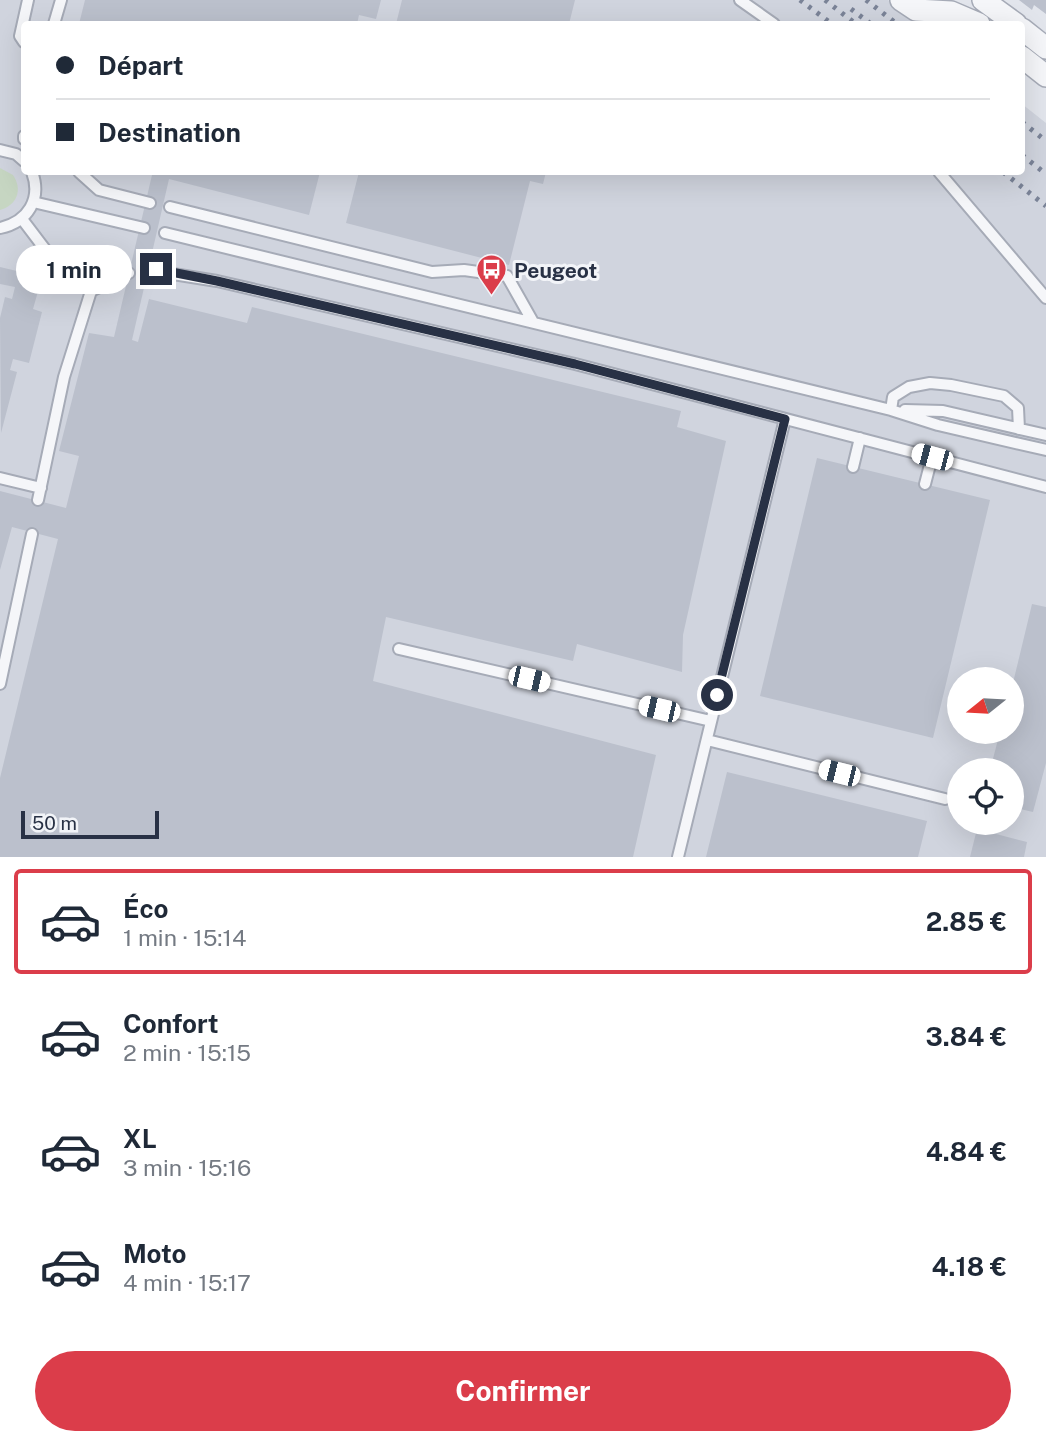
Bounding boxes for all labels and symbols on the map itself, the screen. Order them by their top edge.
callout: 1 min [16,244,132,294]
route end [140,253,172,285]
bus stop icon: Peugeot [474,253,508,297]
place label: Peugeot [514,258,597,283]
car [909,441,956,473]
car [507,664,552,694]
north arrow [947,667,1024,744]
route start [701,679,733,711]
car [637,694,682,724]
car [817,758,862,788]
scale bar [21,808,159,840]

